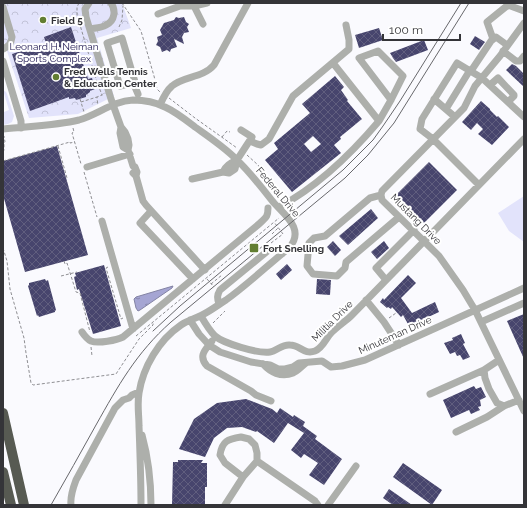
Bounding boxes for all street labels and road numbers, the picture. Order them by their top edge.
street label: Federal Drive [254,165,302,219]
street label: Mustang Drive [389,192,444,247]
street label: Militia Drive [309,298,355,344]
street label: Minuteman Drive [357,314,433,356]

